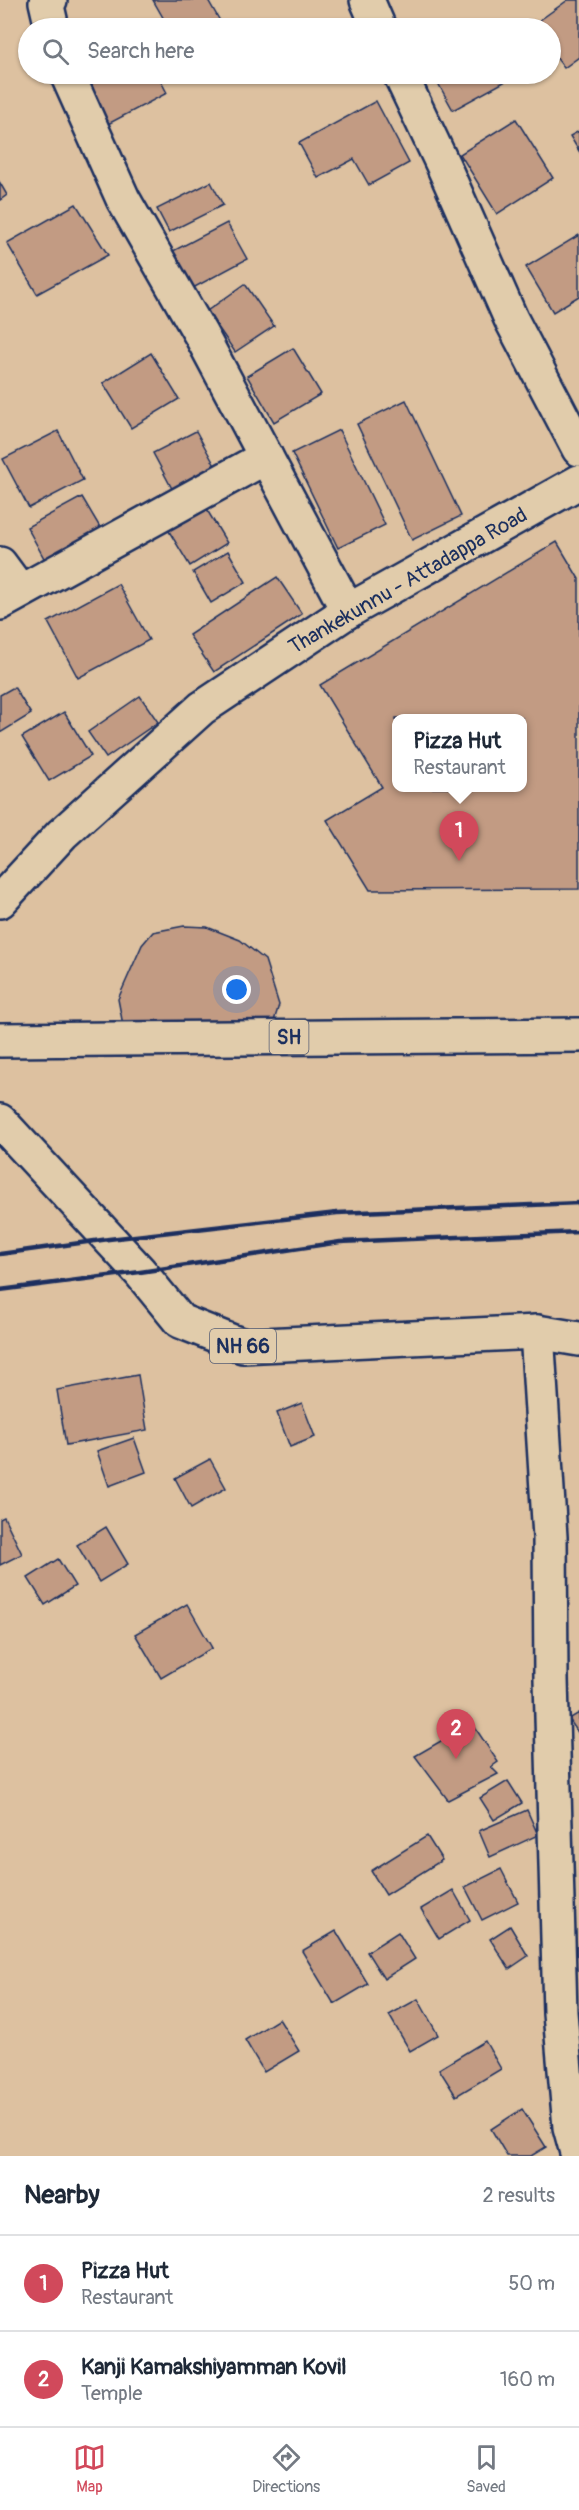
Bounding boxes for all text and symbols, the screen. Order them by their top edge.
search box [18,18,561,84]
icon: search [39,35,72,68]
text: Search here [87,37,194,65]
street label: Thankekunnu - Attadappa Road [284,501,532,661]
popup [392,714,527,792]
text: Pizza Hut [413,727,501,755]
text: Restaurant [413,755,506,780]
pin: 1 [440,812,478,861]
your location [222,975,251,1004]
road number: SH [270,1020,308,1054]
road number: NH 66 [210,1329,276,1363]
pin: 2 [436,1710,476,1759]
text: Nearby [24,2179,100,2211]
text: 2 results [483,2183,555,2208]
text: Pizza Hut [81,2257,169,2285]
text: 1 [40,2271,47,2296]
text: 50 m [508,2271,555,2296]
text: Restaurant [81,2285,173,2310]
text: Kanji Kamakshiyamman Kovil [81,2353,346,2381]
text: 2 [38,2367,49,2392]
text: 160 m [500,2367,555,2392]
text: Temple [81,2381,142,2406]
tab: Map [73,2441,106,2497]
tab: Directions [252,2441,320,2497]
tab: Saved [466,2441,506,2497]

